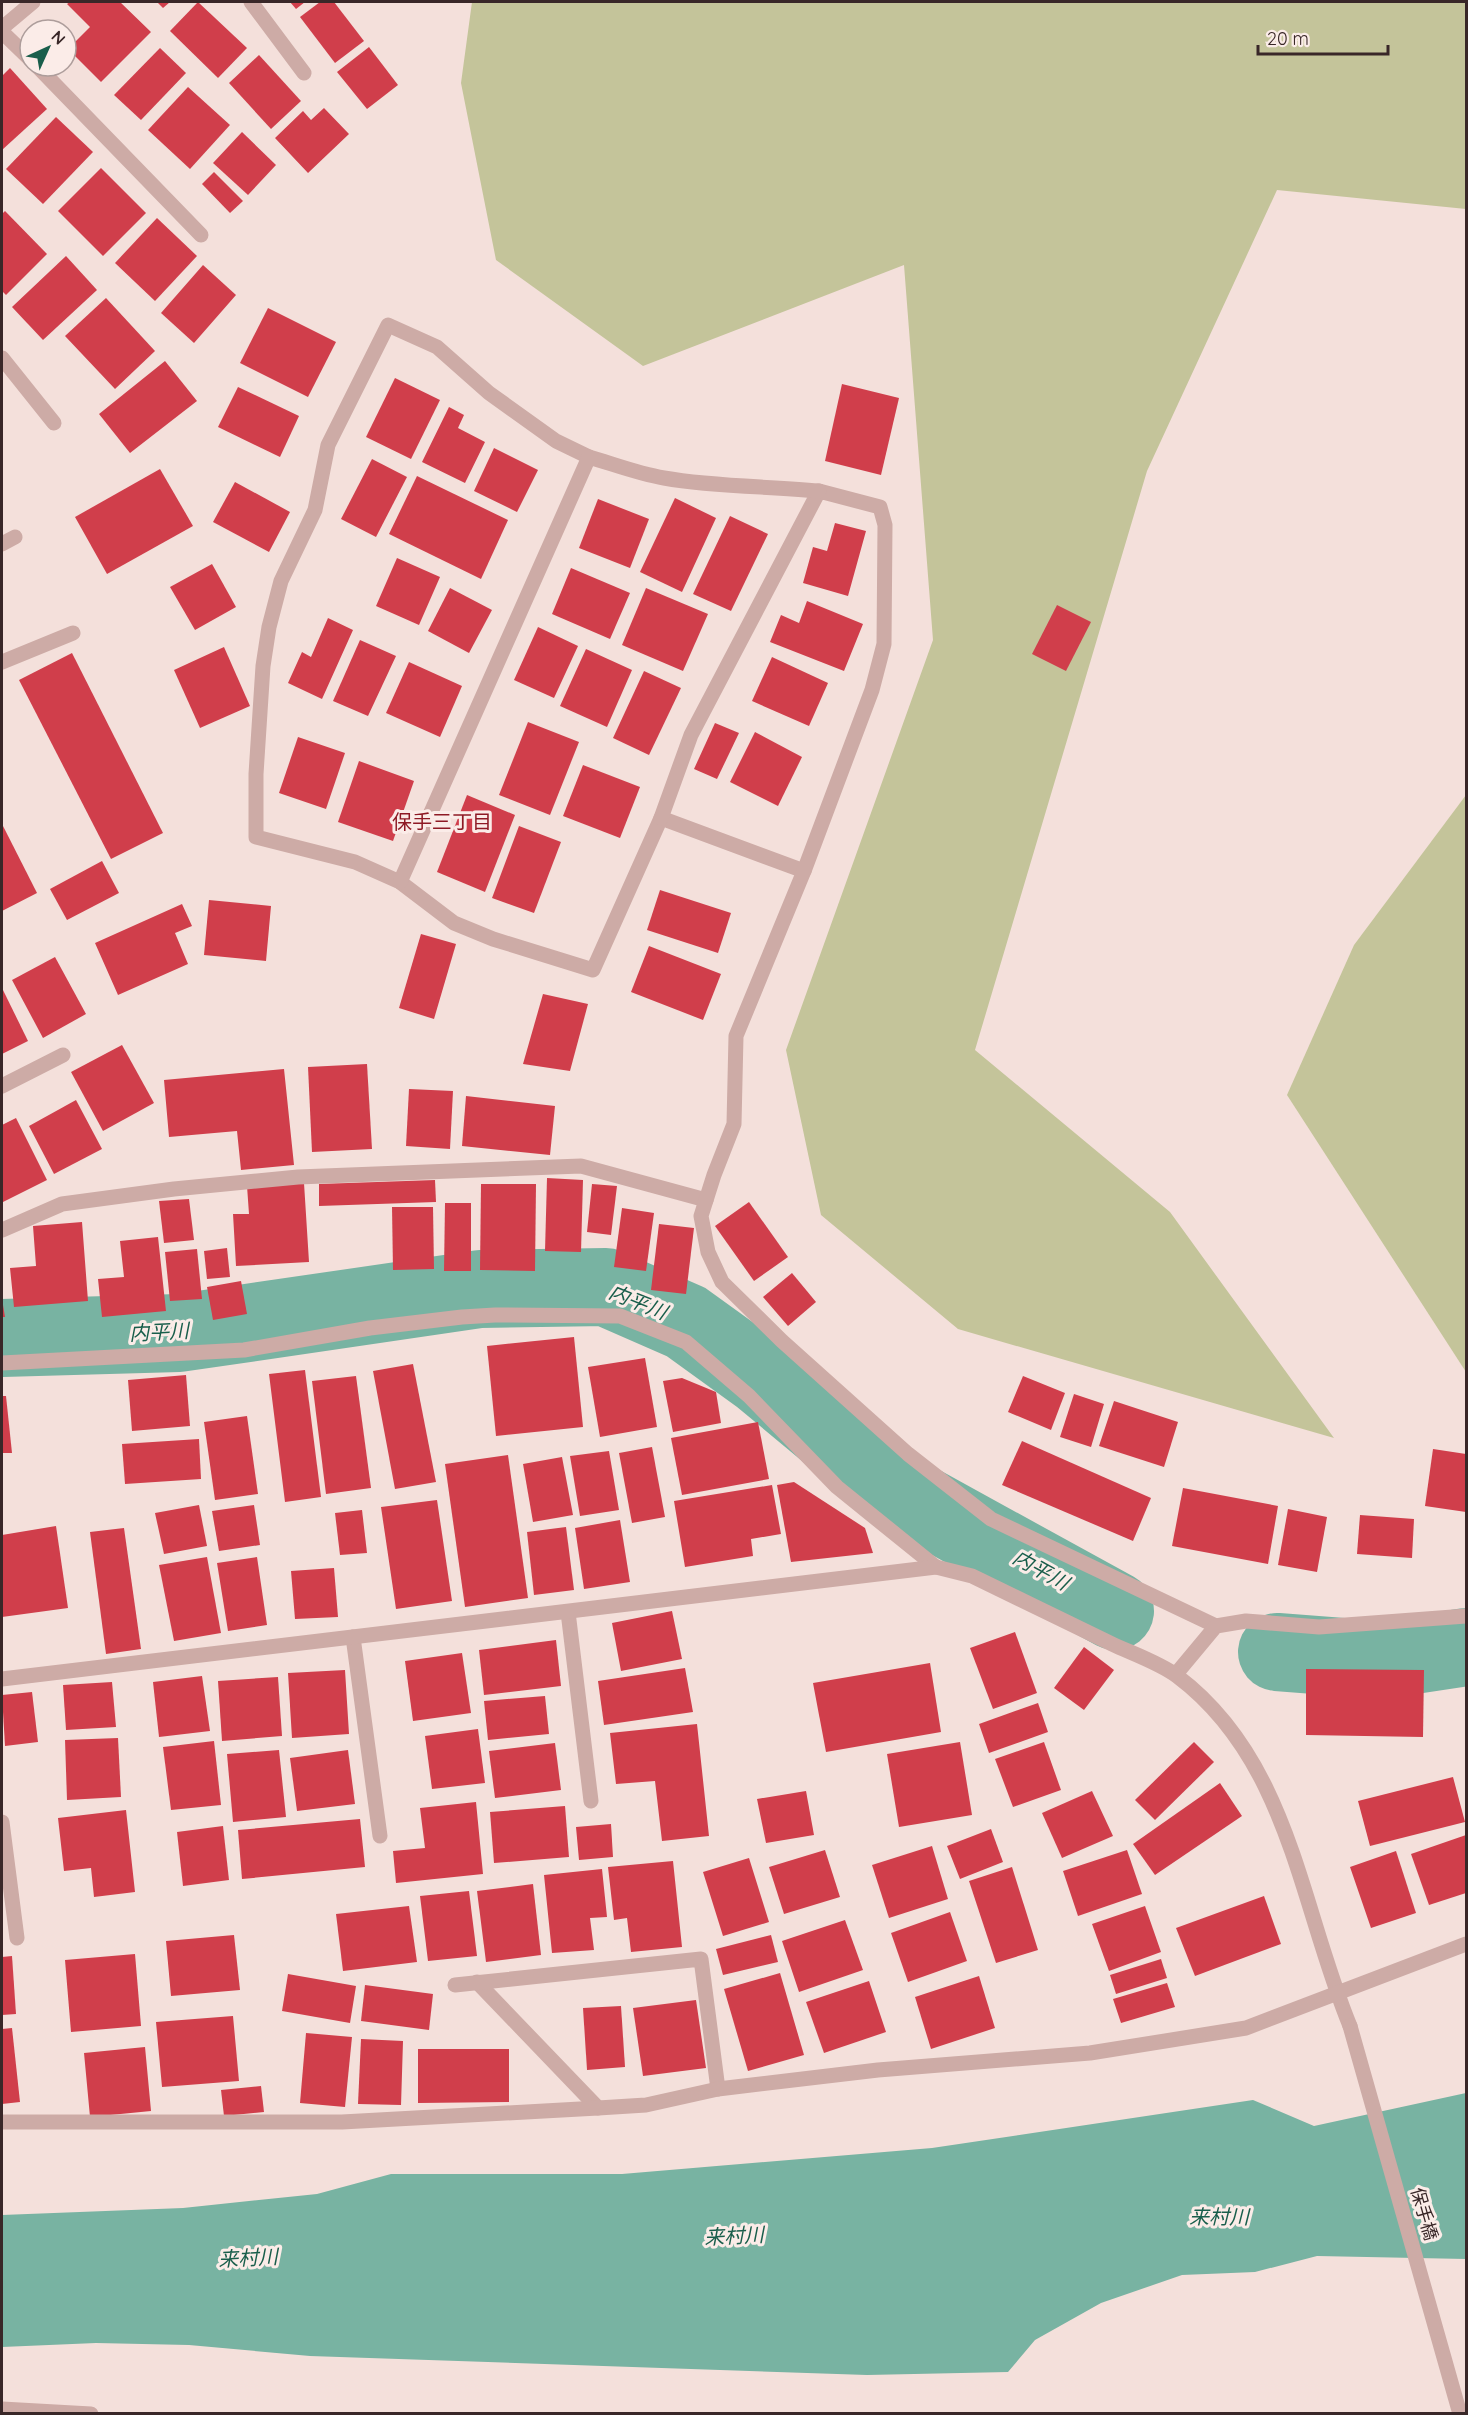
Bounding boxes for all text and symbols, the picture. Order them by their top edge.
north arrow [18,18,78,78]
scale bar [1258,18,1388,56]
text: N [47,26,70,49]
text: 20 m [1267,27,1309,50]
district label: 保手三丁目 [392,809,492,834]
water label: 内平川 [606,1279,673,1325]
water label: 内平川 [128,1317,192,1346]
water label: 内平川 [1009,1544,1075,1596]
street label: 保手橋 [1406,2185,1443,2243]
water label: 来村川 [1189,2204,1251,2229]
water label: 来村川 [703,2221,767,2250]
water label: 来村川 [217,2243,281,2272]

